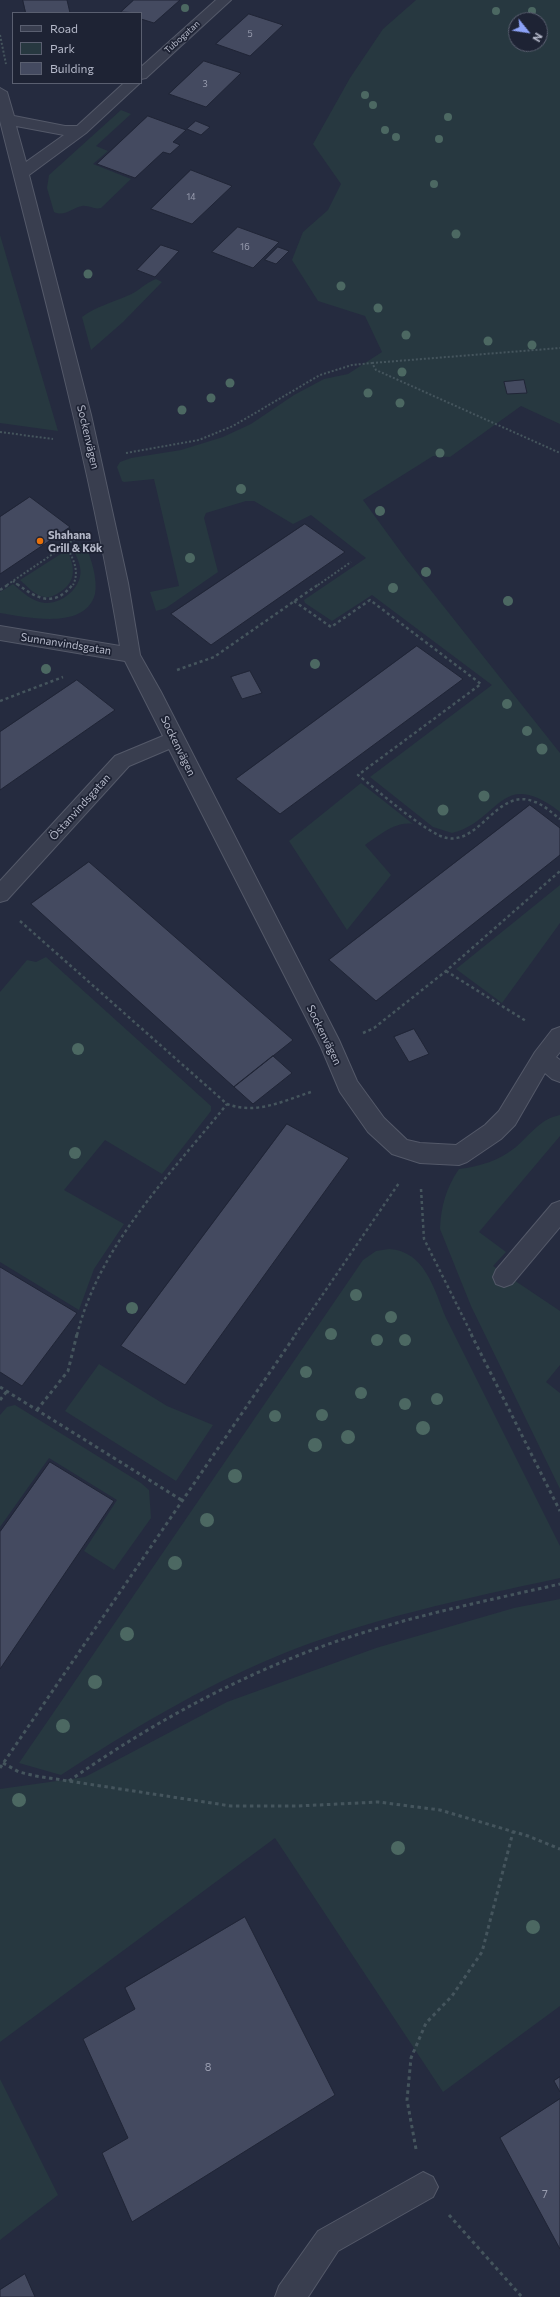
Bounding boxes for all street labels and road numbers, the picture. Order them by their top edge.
street label: Tubogatan [162,18,202,56]
street label: Sockenvägen [74,404,102,470]
street label: Sunnanvindsgatan [20,630,112,658]
street label: Sockenvägen [158,714,198,778]
street label: Östanvindsgatan [47,771,113,843]
street label: Sockenvägen [304,1003,344,1067]

